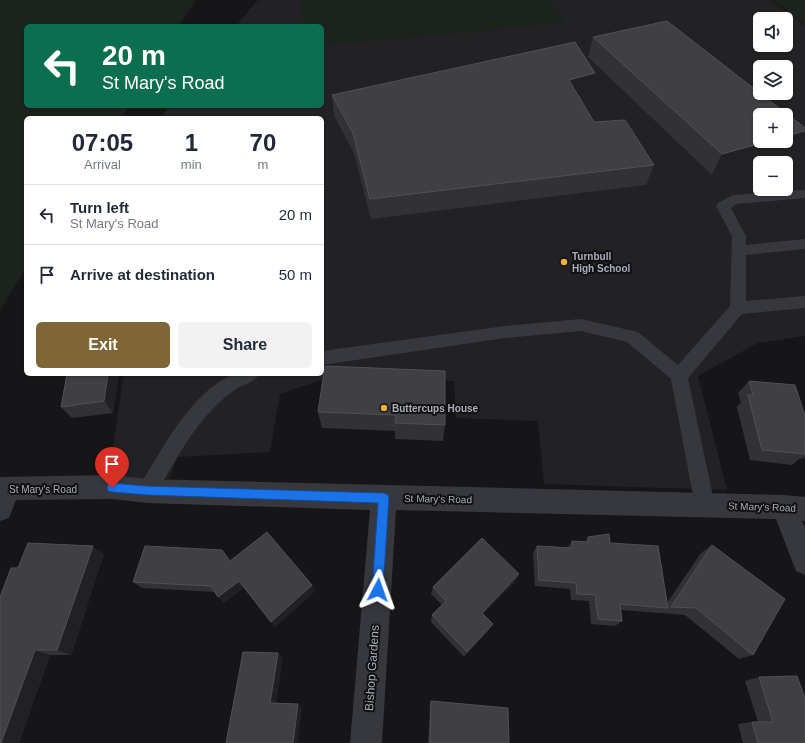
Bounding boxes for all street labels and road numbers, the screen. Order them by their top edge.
street label: St Mary's Road [9,484,77,495]
street label: St Mary's Road [404,493,472,505]
street label: St Mary's Road [728,500,796,514]
street label: Bishop Gardens [362,625,382,711]

